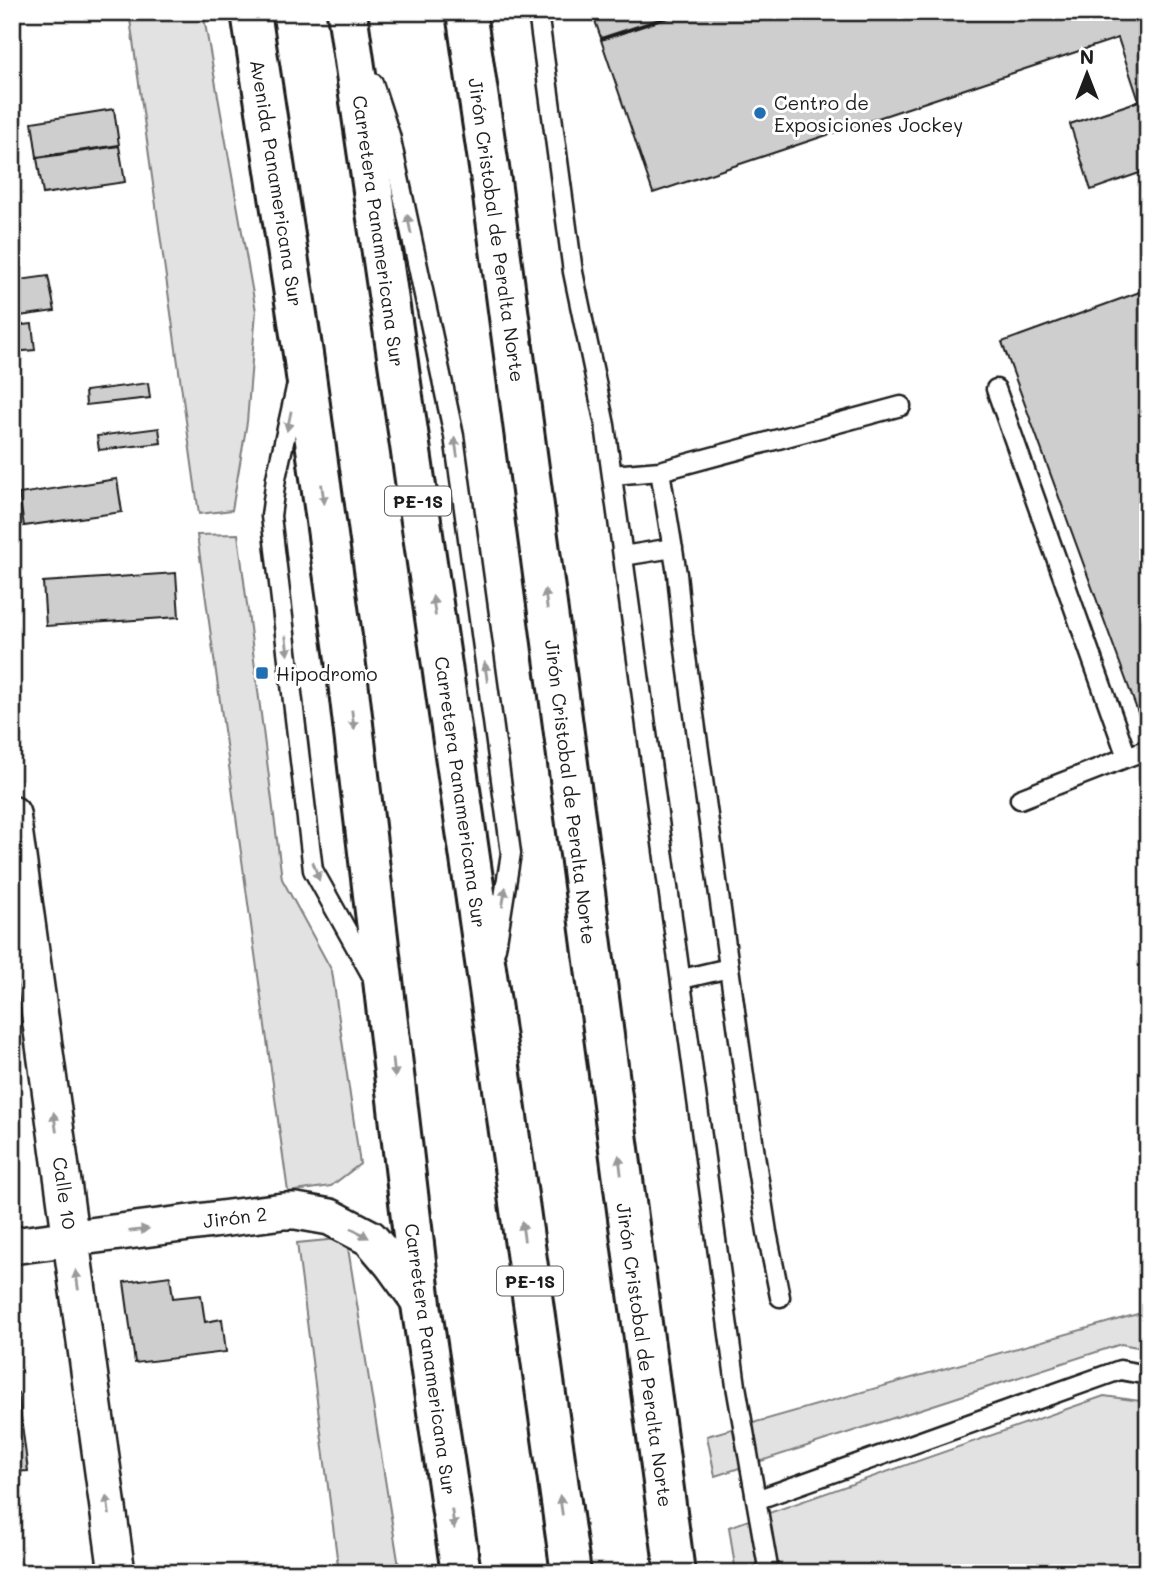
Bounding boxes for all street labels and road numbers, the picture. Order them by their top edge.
street label: Avenida Panamericana Sur [245,58,309,308]
street label: Jirón Cristobal de Peralta Norte [463,76,531,384]
street label: Carretera Panamericana Sur [348,94,410,368]
road number: PE-1S [385,486,451,516]
street label: Jirón Cristobal de Peralta Norte [540,638,602,946]
street label: Carretera Panamericana Sur [430,655,492,929]
street label: Calle 10 [48,1155,82,1231]
street label: Jirón 2 [202,1201,268,1233]
street label: Jirón Cristobal de Peralta Norte [611,1201,679,1509]
street label: Carretera Panamericana Sur [400,1222,462,1496]
road number: PE-1S [497,1266,563,1296]

